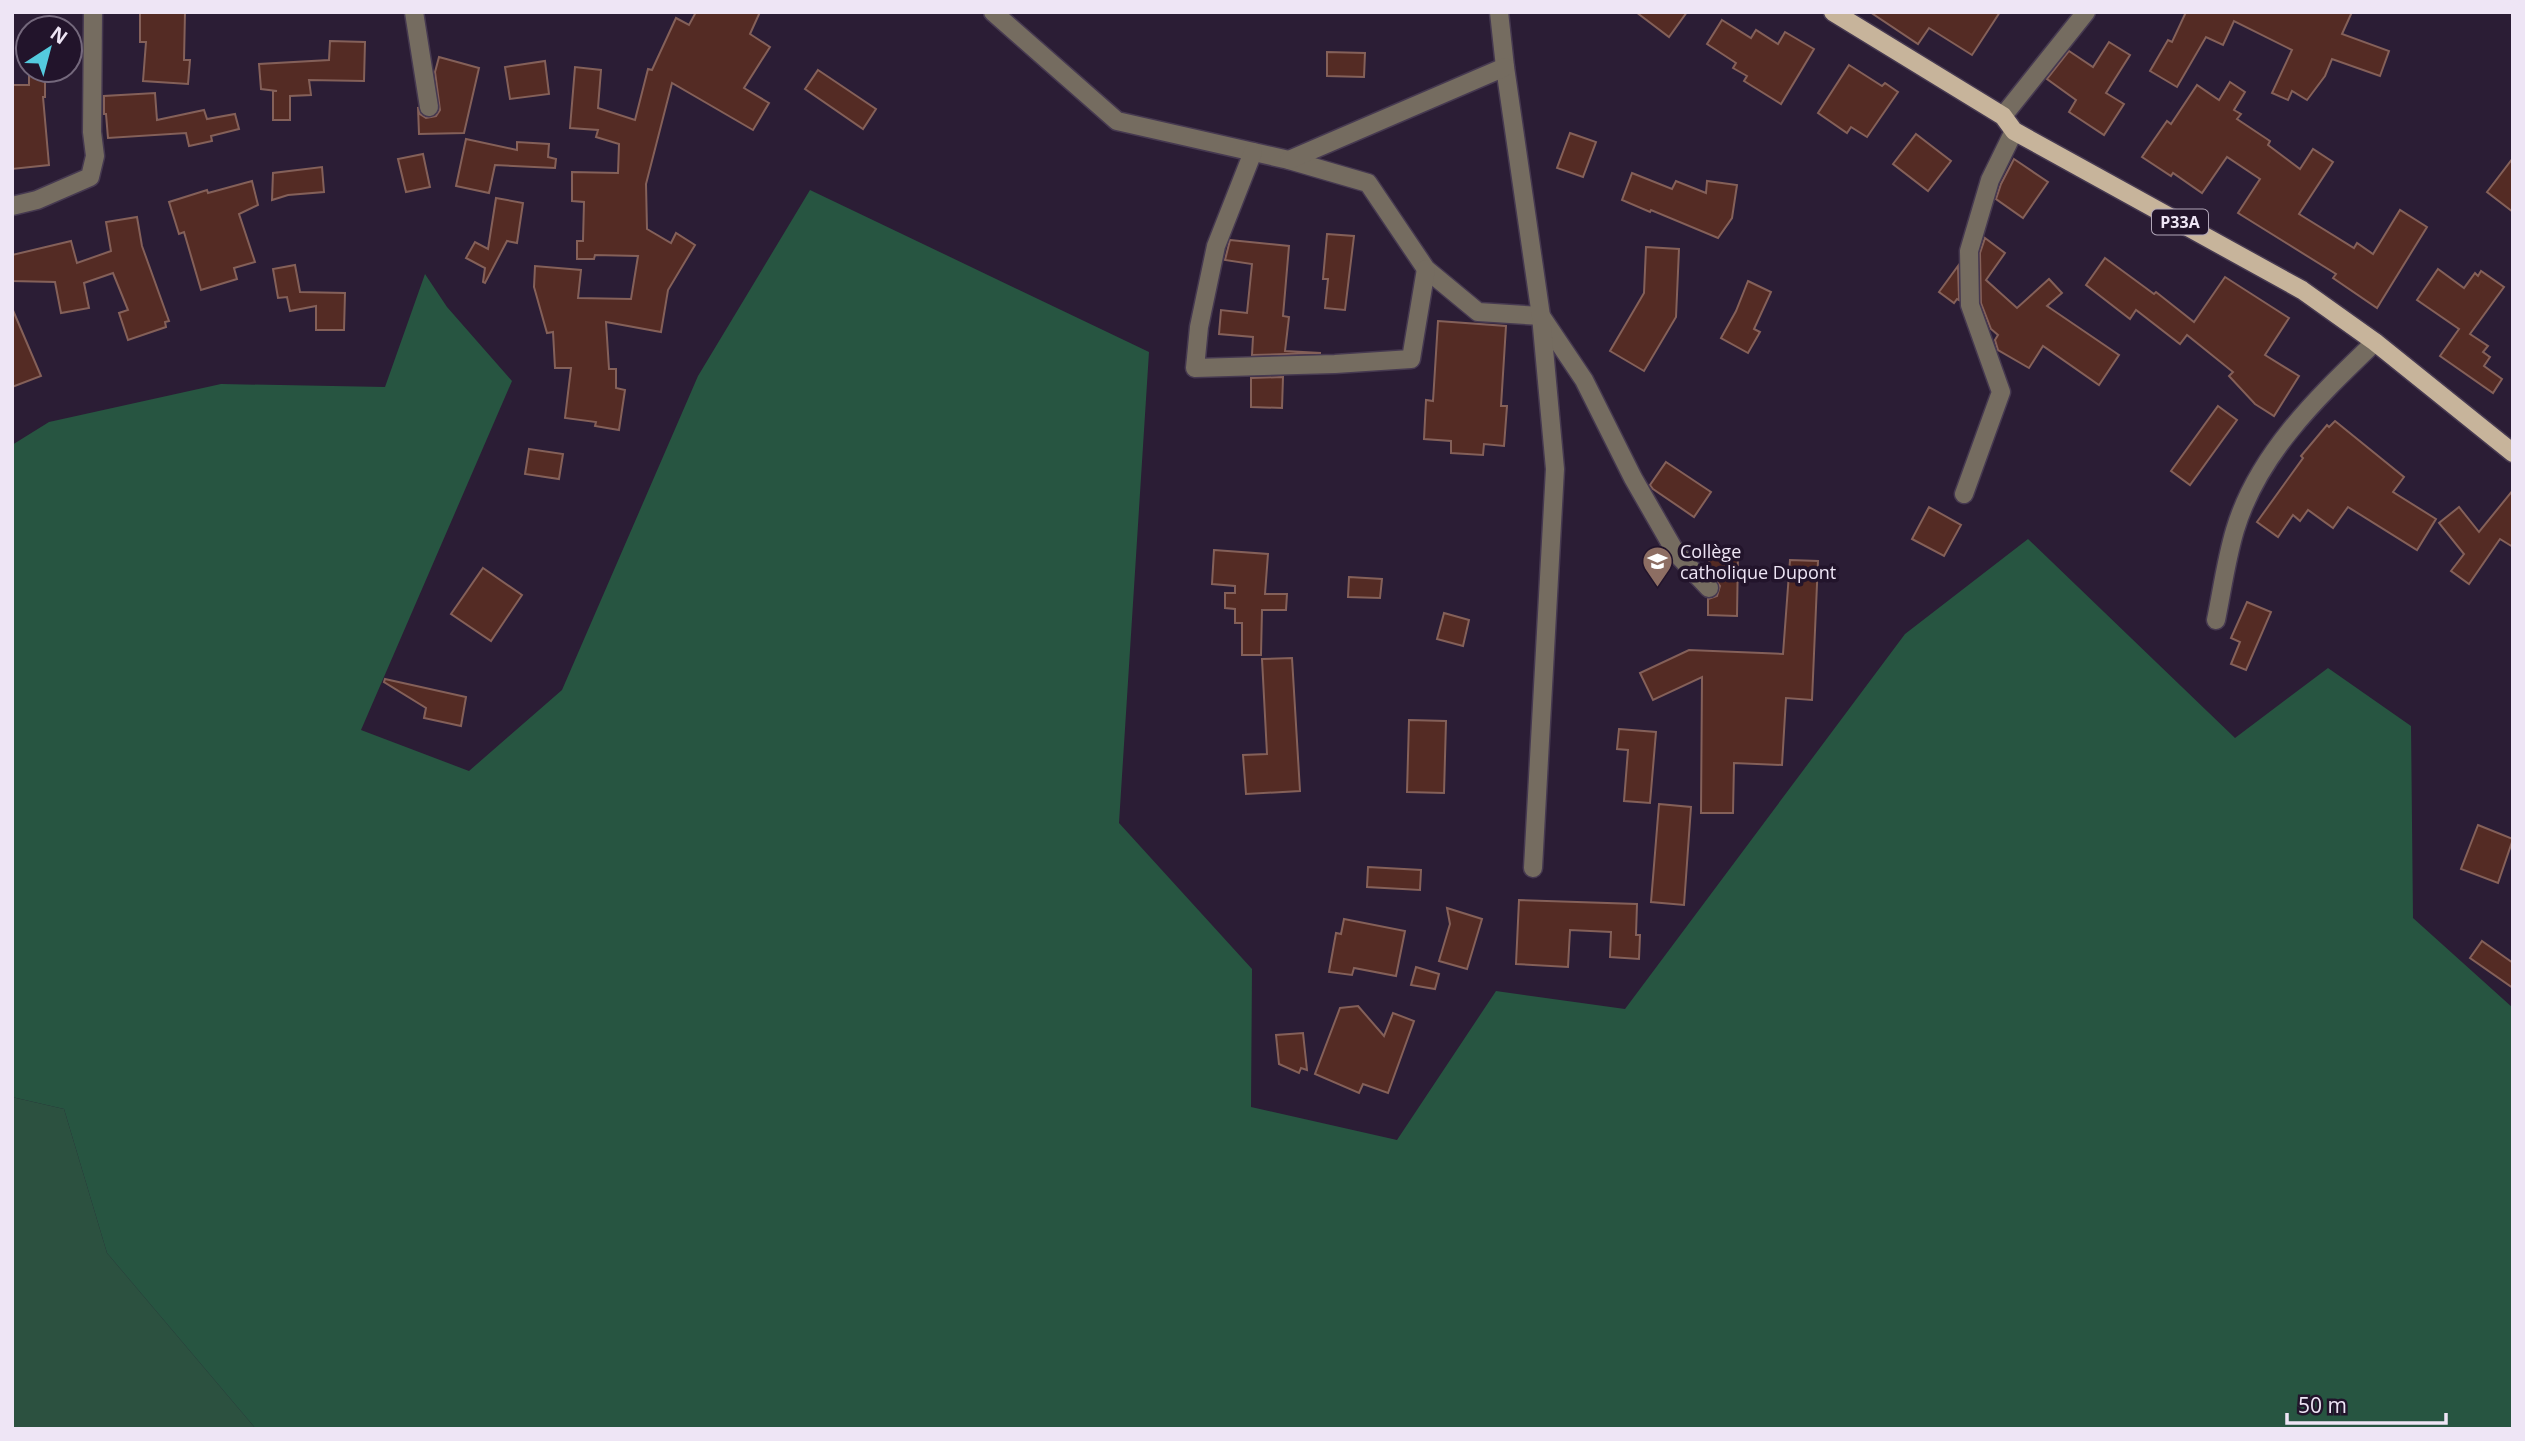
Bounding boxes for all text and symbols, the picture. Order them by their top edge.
north arrow [14,14,84,84]
text: N [45,20,73,50]
road number: P33A [2152,210,2208,234]
place label: Collège catholique Dupont [1680,539,1836,584]
school or university icon: Collège catholique Dupont [1640,544,1674,588]
scale bar [2287,1382,2446,1426]
text: 50 m [2298,1391,2347,1419]

